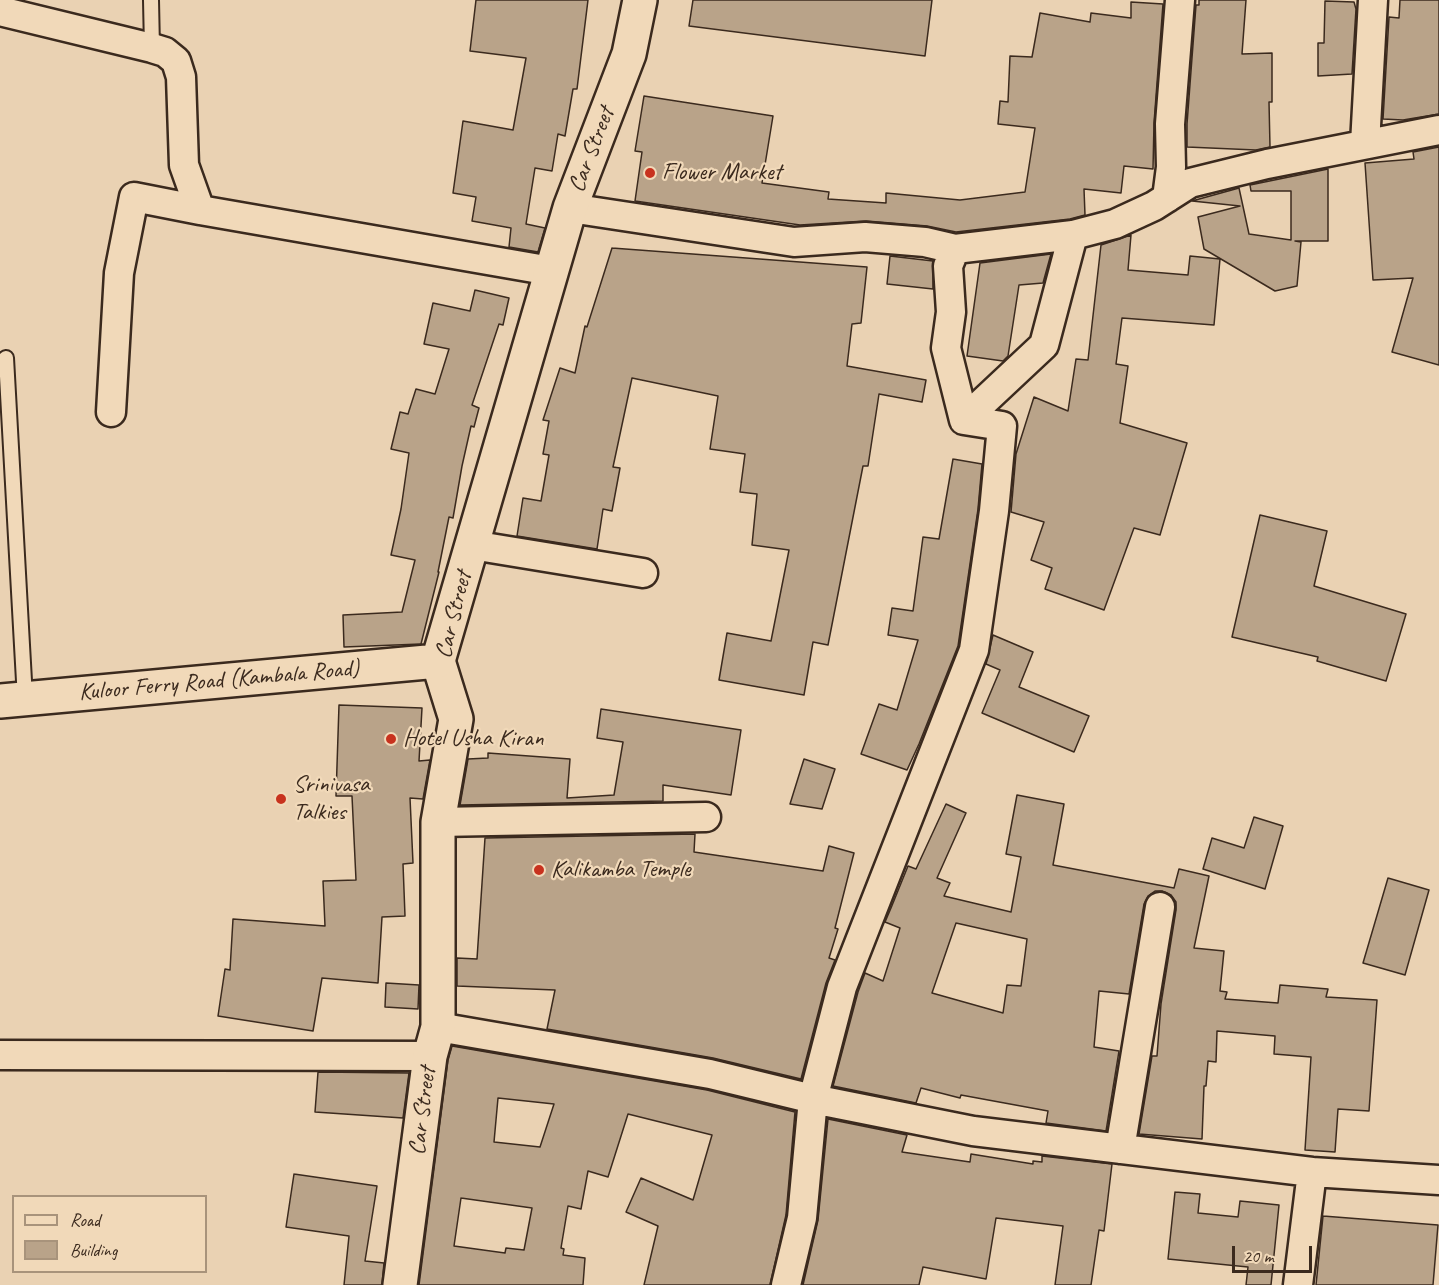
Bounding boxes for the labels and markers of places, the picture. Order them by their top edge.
place label: Flower Market [662,159,781,187]
marker: Flower Market [643,166,657,180]
place label: Hotel Usha Kiran [403,725,544,753]
marker: Hotel Usha Kiran [384,732,398,746]
place label: Srinivasa Talkies [293,771,369,827]
marker: Srinivasa Talkies [274,792,288,806]
place label: Kalikamba Temple [551,856,691,884]
marker: Kalikamba Temple [532,863,546,877]

